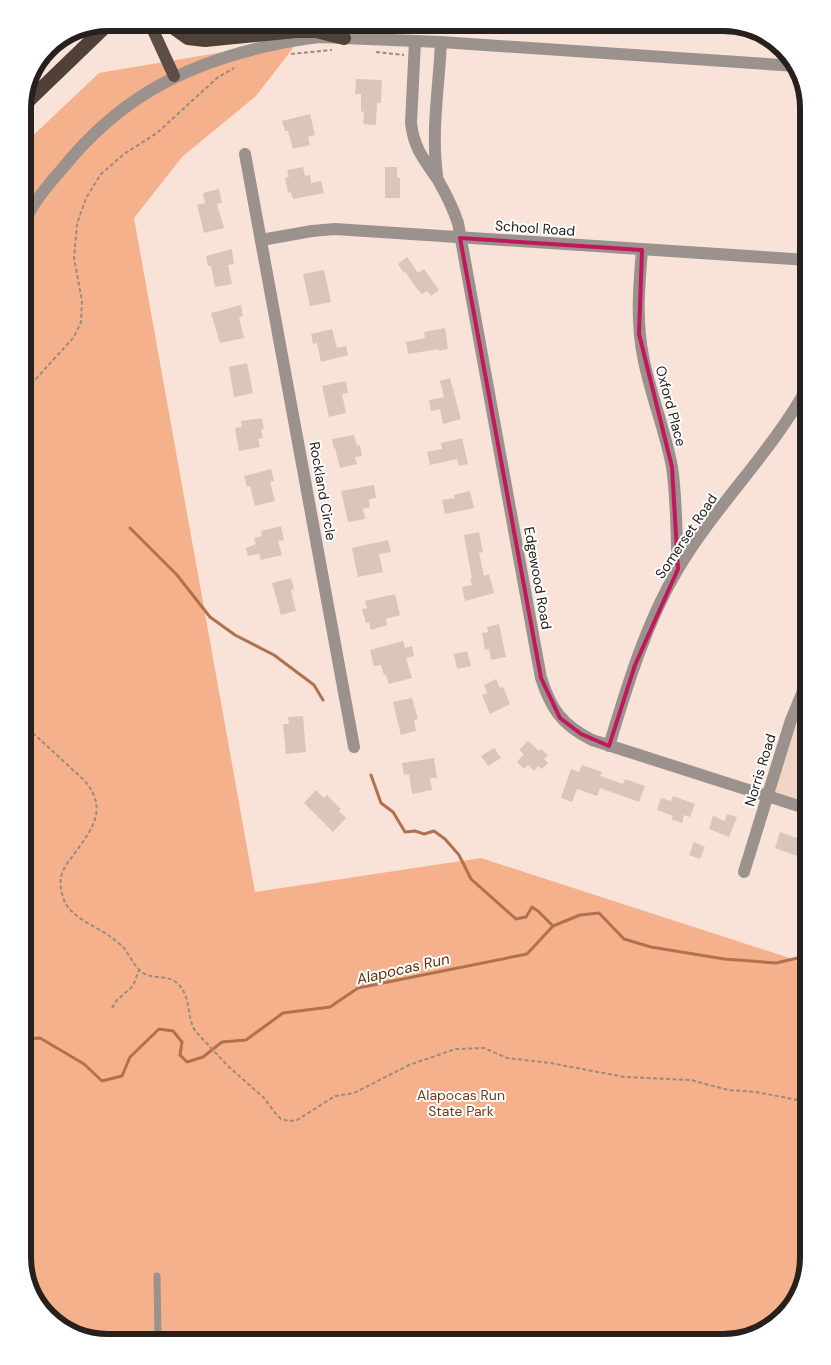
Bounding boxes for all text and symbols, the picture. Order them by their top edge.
street label: School Road [494,216,576,240]
street label: Oxford Place [652,364,690,448]
street label: Rockland Circle [305,440,341,542]
street label: Somerset Road [651,490,721,582]
street label: Edgewood Road [520,525,556,631]
street label: Norris Road [740,731,780,809]
water label: Alapocas Run [354,949,452,990]
park label: Alapocas Run State Park [417,1086,505,1120]

